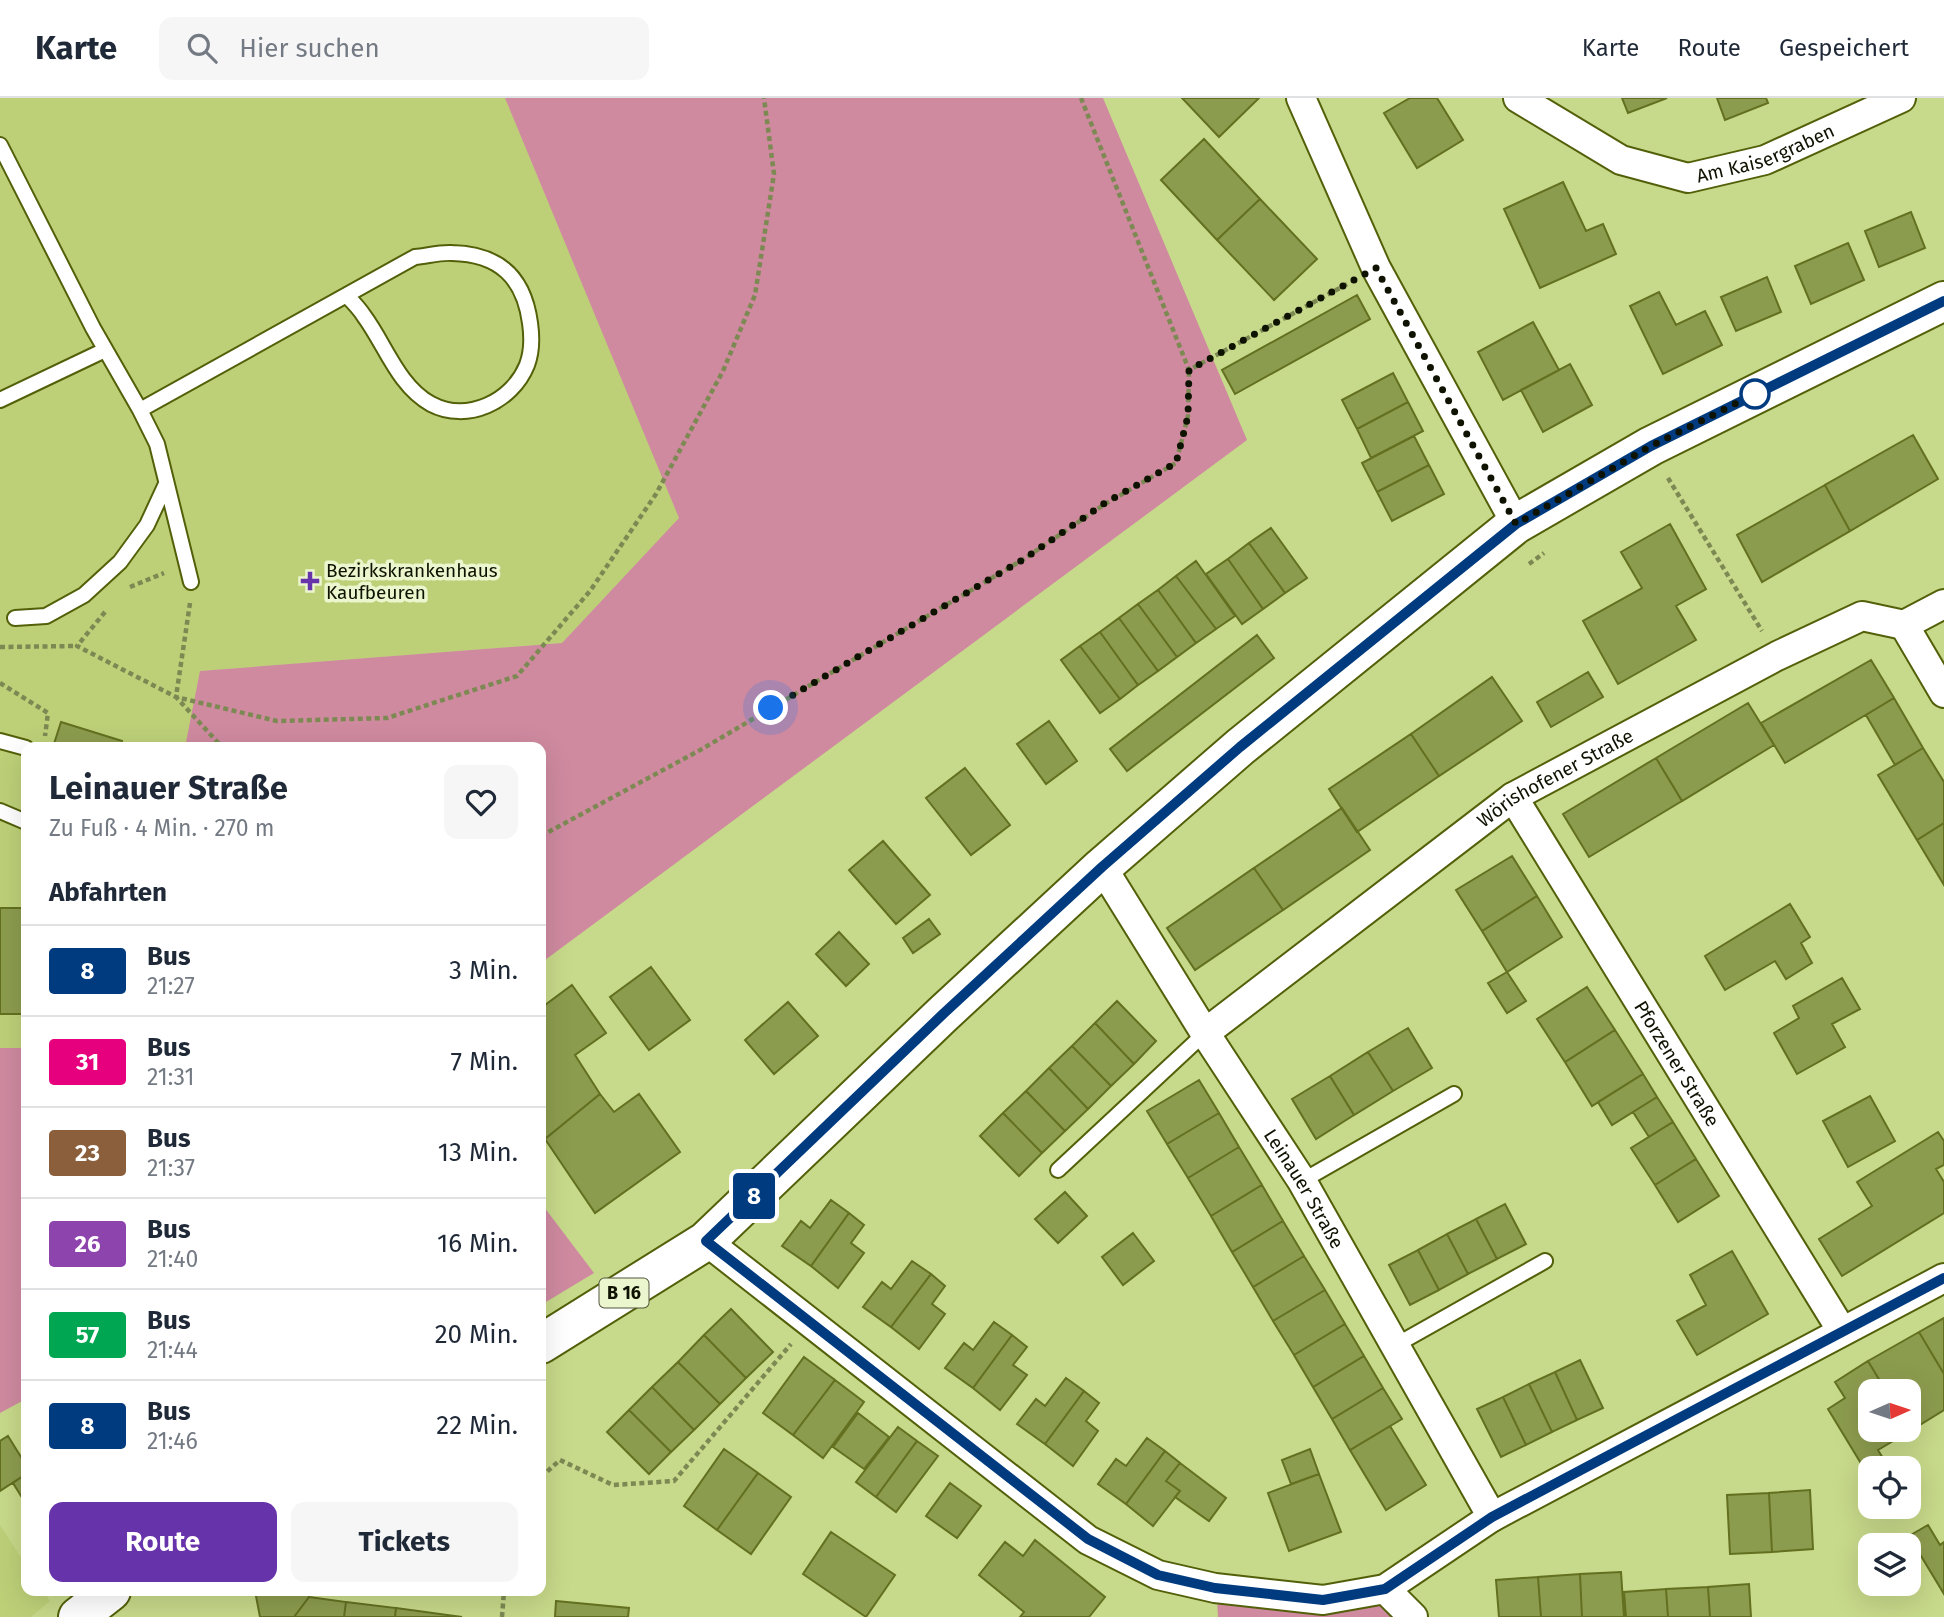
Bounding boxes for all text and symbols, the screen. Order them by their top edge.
search box [159,17,649,80]
text: Karte [35,28,117,68]
icon: search [183,29,221,67]
text: Hier suchen [239,33,380,64]
text: Karte [1582,34,1639,62]
text: Route [1677,34,1741,62]
text: Gespeichert [1779,34,1909,62]
street label: Am Kaisergraben [1694,118,1838,187]
unlabelled marker [1740,379,1770,409]
place label: Bezirkskrankenhaus Kaufbeuren [326,559,498,604]
marker: Bezirkskrankenhaus Kaufbeuren [300,571,320,591]
your location [753,690,788,725]
street label: Wörishofener Straße [1472,724,1637,832]
button: heart [444,765,518,839]
text: Leinauer Straße [49,768,288,808]
text: Zu Fuß · 4 Min. · 270 m [49,814,274,842]
text: Abfahrten [49,877,167,908]
text: Bus [147,941,190,972]
text: 3 Min. [449,955,518,986]
text: 8 [81,957,94,985]
text: 21:27 [147,972,195,1000]
street label: Pforzener Straße [1630,996,1725,1131]
text: Bus [147,1032,190,1063]
text: 7 Min. [451,1046,518,1077]
text: 31 [76,1048,99,1076]
text: 21:31 [147,1063,194,1091]
text: Bus [147,1123,190,1154]
street label: Leinauer Straße [1259,1124,1349,1252]
text: 13 Min. [438,1137,518,1168]
text: 23 [75,1139,100,1167]
text: 21:37 [147,1154,195,1182]
line badge: 8 [731,1173,777,1219]
text: 8 [747,1182,761,1210]
text: Bus [147,1214,190,1245]
text: 16 Min. [437,1228,518,1259]
text: 26 [75,1230,100,1258]
text: 21:40 [147,1245,198,1273]
road number: B 16 [600,1278,648,1308]
text: Bus [147,1305,190,1336]
text: 20 Min. [435,1319,518,1350]
text: 57 [76,1321,99,1349]
text: 21:44 [147,1336,198,1364]
north arrow [1858,1379,1922,1442]
map controls [1858,1379,1921,1596]
text: Bus [147,1396,190,1427]
text: 22 Min. [436,1410,518,1441]
text: 8 [81,1412,94,1440]
text: 21:46 [147,1427,198,1455]
button: locate [1858,1456,1921,1519]
button: Route [49,1502,277,1582]
button: Tickets [291,1502,518,1582]
button: layers [1858,1533,1921,1596]

